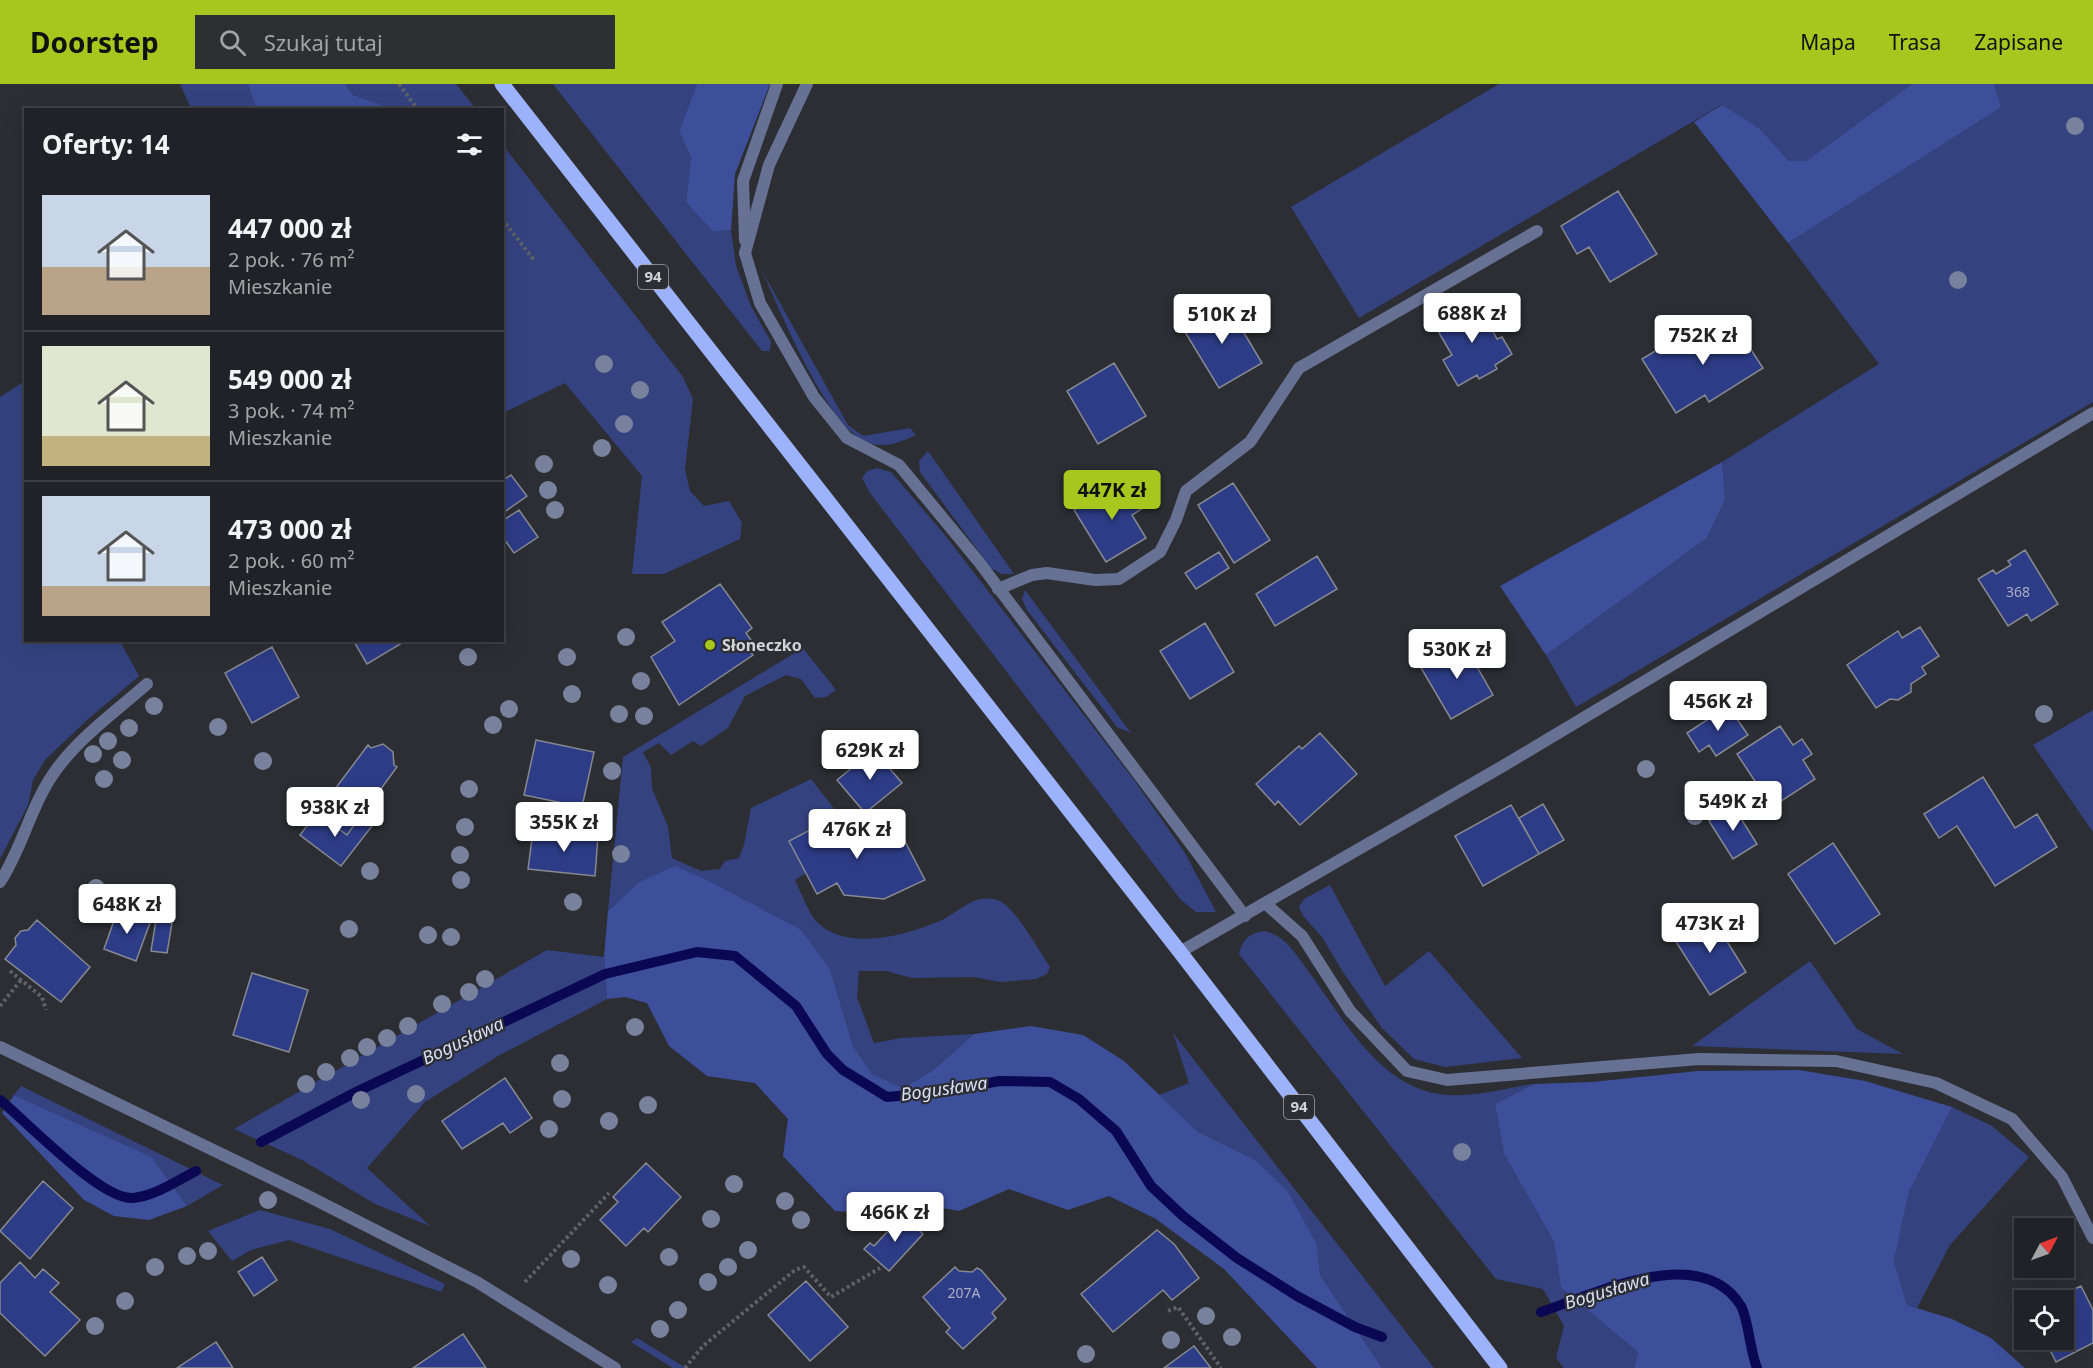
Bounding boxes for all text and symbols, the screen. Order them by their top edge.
search box [195,15,615,69]
text: Doorstep [30,23,159,61]
icon: search [216,26,249,59]
text: Szukaj tutaj [264,27,383,57]
text: Mapa [1800,28,1856,56]
text: Trasa [1889,28,1941,56]
text: Zapisane [1974,28,2063,56]
text: Oferty: 14 [42,126,170,162]
icon: filters [453,128,486,161]
text: 447 000 zł [228,210,352,246]
icon: home [90,219,162,291]
text: 2 pok. · 76 m² [228,246,355,273]
road number: 94 [638,265,668,289]
text: Mieszkanie [228,273,332,300]
pin: 688K zł [1417,293,1527,344]
pin: 510K zł [1167,294,1277,345]
text: 688K zł [1438,299,1506,326]
text: 510K zł [1188,300,1256,327]
pin: 752K zł [1648,315,1758,366]
text: 752K zł [1669,321,1737,348]
text: 549 000 zł [228,361,352,397]
icon: home [90,370,162,442]
text: 3 pok. · 74 m² [228,397,355,424]
text: Mieszkanie [228,424,332,451]
pin: 447K zł [1057,470,1167,521]
text: 447K zł [1078,476,1146,503]
text: 473 000 zł [228,511,352,547]
icon: home [90,520,162,592]
text: 2 pok. · 60 m² [228,547,355,574]
text: Mieszkanie [228,574,332,601]
house number: 368 [2006,582,2030,601]
pin: 530K zł [1402,629,1512,680]
place label: Słoneczko [722,634,802,656]
text: 530K zł [1423,635,1491,662]
marker: Słoneczko [703,638,717,652]
pin: 456K zł [1663,681,1773,732]
text: 456K zł [1684,687,1752,714]
pin: 629K zł [815,730,925,781]
text: 629K zł [836,736,904,763]
pin: 549K zł [1678,781,1788,832]
pin: 938K zł [280,787,390,838]
text: 549K zł [1699,787,1767,814]
text: 938K zł [301,793,369,820]
pin: 355K zł [509,802,619,853]
text: 355K zł [530,808,598,835]
pin: 476K zł [802,809,912,860]
text: 476K zł [823,815,891,842]
pin: 648K zł [72,884,182,935]
text: 648K zł [93,890,161,917]
pin: 473K zł [1655,903,1765,954]
text: 473K zł [1676,909,1744,936]
water label: Bogusława [418,1011,507,1069]
water label: Bogusława [899,1070,989,1106]
road number: 94 [1284,1095,1314,1119]
pin: 466K zł [840,1192,950,1243]
text: 466K zł [861,1198,929,1225]
north arrow [2014,1218,2074,1278]
map controls [2014,1218,2074,1350]
water label: Bogusława [1561,1266,1652,1314]
house number: 207A [948,1283,981,1302]
button: locate [2014,1290,2074,1350]

